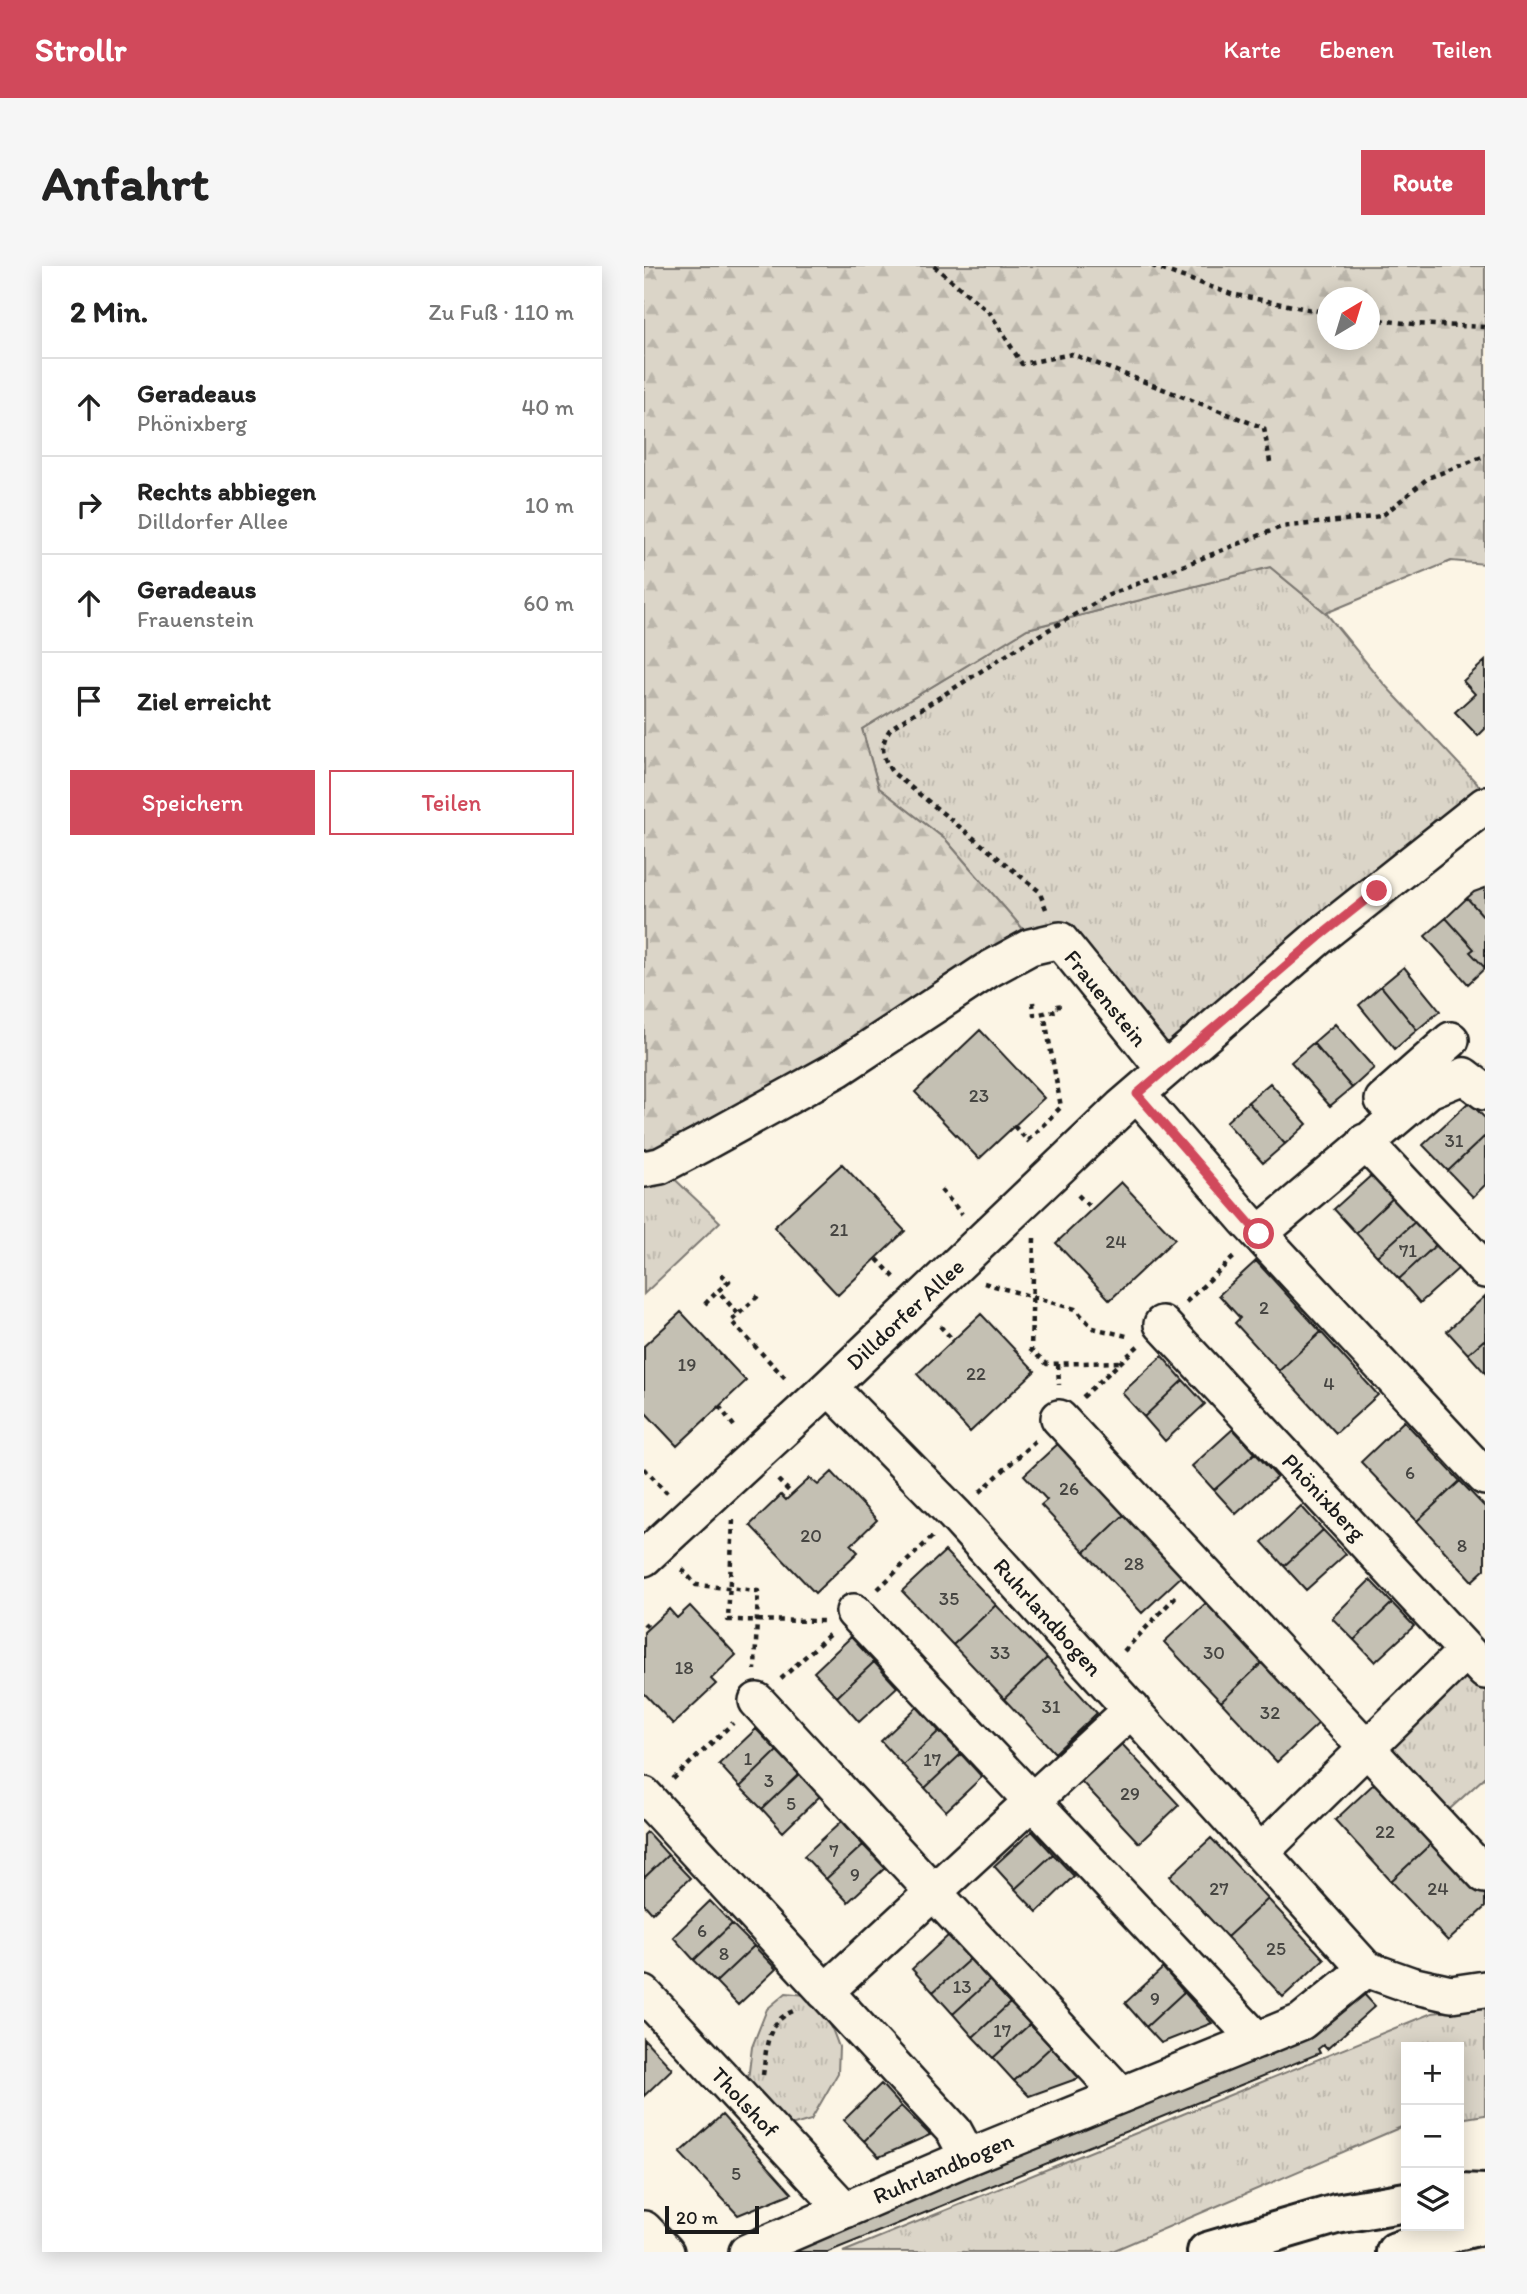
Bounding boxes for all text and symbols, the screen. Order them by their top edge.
text: Strollr [35,30,126,69]
text: Karte [1223,35,1281,64]
text: Ebenen [1319,35,1394,64]
text: Teilen [1432,35,1492,64]
button: Route [1361,150,1485,215]
text: Anfahrt [42,153,209,212]
north arrow [1317,287,1380,350]
text: 2 Min. [70,293,148,330]
text: Zu Fuß · 110 m [429,298,574,326]
text: Geradeaus [137,377,256,409]
icon: ahead [70,388,108,426]
text: 40 m [521,393,574,421]
text: Phönixberg [137,409,247,437]
text: Rechts abbiegen [137,475,316,507]
icon: right [70,486,108,524]
text: 10 m [525,491,574,519]
text: Dilldorfer Allee [137,507,288,535]
text: Geradeaus [137,573,256,605]
icon: ahead [70,584,108,622]
text: 60 m [523,589,574,617]
text: Frauenstein [137,605,254,633]
icon: arrive [70,682,108,720]
text: Ziel erreicht [137,685,271,717]
button: Speichern [70,770,315,835]
button: Teilen [329,770,574,835]
route end [1361,875,1392,906]
street label: Frauenstein [1058,944,1154,1052]
house number: 23 [969,1084,989,1107]
house number: 31 [1444,1129,1464,1152]
house number: 21 [830,1218,849,1241]
route start [1243,1218,1274,1249]
house number: 24 [1105,1230,1127,1253]
house number: 71 [1399,1239,1417,1262]
street label: Dilldorfer Allee [840,1252,970,1376]
house number: 2 [1259,1296,1269,1319]
house number: 19 [678,1353,696,1376]
house number: 22 [966,1362,986,1385]
house number: 4 [1323,1372,1335,1395]
street label: Phönixberg [1276,1447,1372,1547]
house number: 6 [1405,1461,1415,1484]
house number: 26 [1059,1477,1079,1500]
house number: 20 [800,1524,822,1547]
house number: 8 [1457,1534,1467,1557]
street label: Ruhrlandbogen [988,1552,1108,1682]
house number: 28 [1124,1552,1144,1575]
house number: 35 [939,1587,959,1610]
house number: 33 [990,1641,1010,1664]
house number: 30 [1203,1641,1225,1664]
house number: 18 [674,1656,694,1679]
house number: 31 [1041,1695,1061,1718]
house number: 32 [1260,1701,1280,1724]
house number: 1 [744,1747,753,1770]
house number: 17 [923,1748,941,1771]
house number: 3 [764,1769,774,1792]
house number: 29 [1120,1782,1140,1805]
house number: 5 [786,1792,796,1815]
house number: 22 [1375,1820,1395,1843]
house number: 7 [829,1839,839,1862]
house number: 9 [850,1863,860,1886]
house number: 27 [1209,1877,1229,1900]
house number: 24 [1427,1877,1449,1900]
house number: 6 [697,1919,707,1942]
house number: 25 [1266,1937,1286,1960]
house number: 8 [719,1942,729,1965]
house number: 13 [952,1975,972,1998]
house number: 9 [1150,1987,1160,2010]
house number: 17 [993,2019,1011,2042]
map controls [1401,2042,1464,2231]
button: + [1401,2042,1464,2105]
street label: Tholshof [705,2061,785,2143]
button: − [1401,2105,1464,2168]
street label: Ruhrlandbogen [869,2126,1017,2210]
house number: 5 [731,2162,741,2185]
button: layers [1401,2168,1464,2231]
scale bar [665,2203,760,2235]
text: 20 m [676,2206,718,2229]

